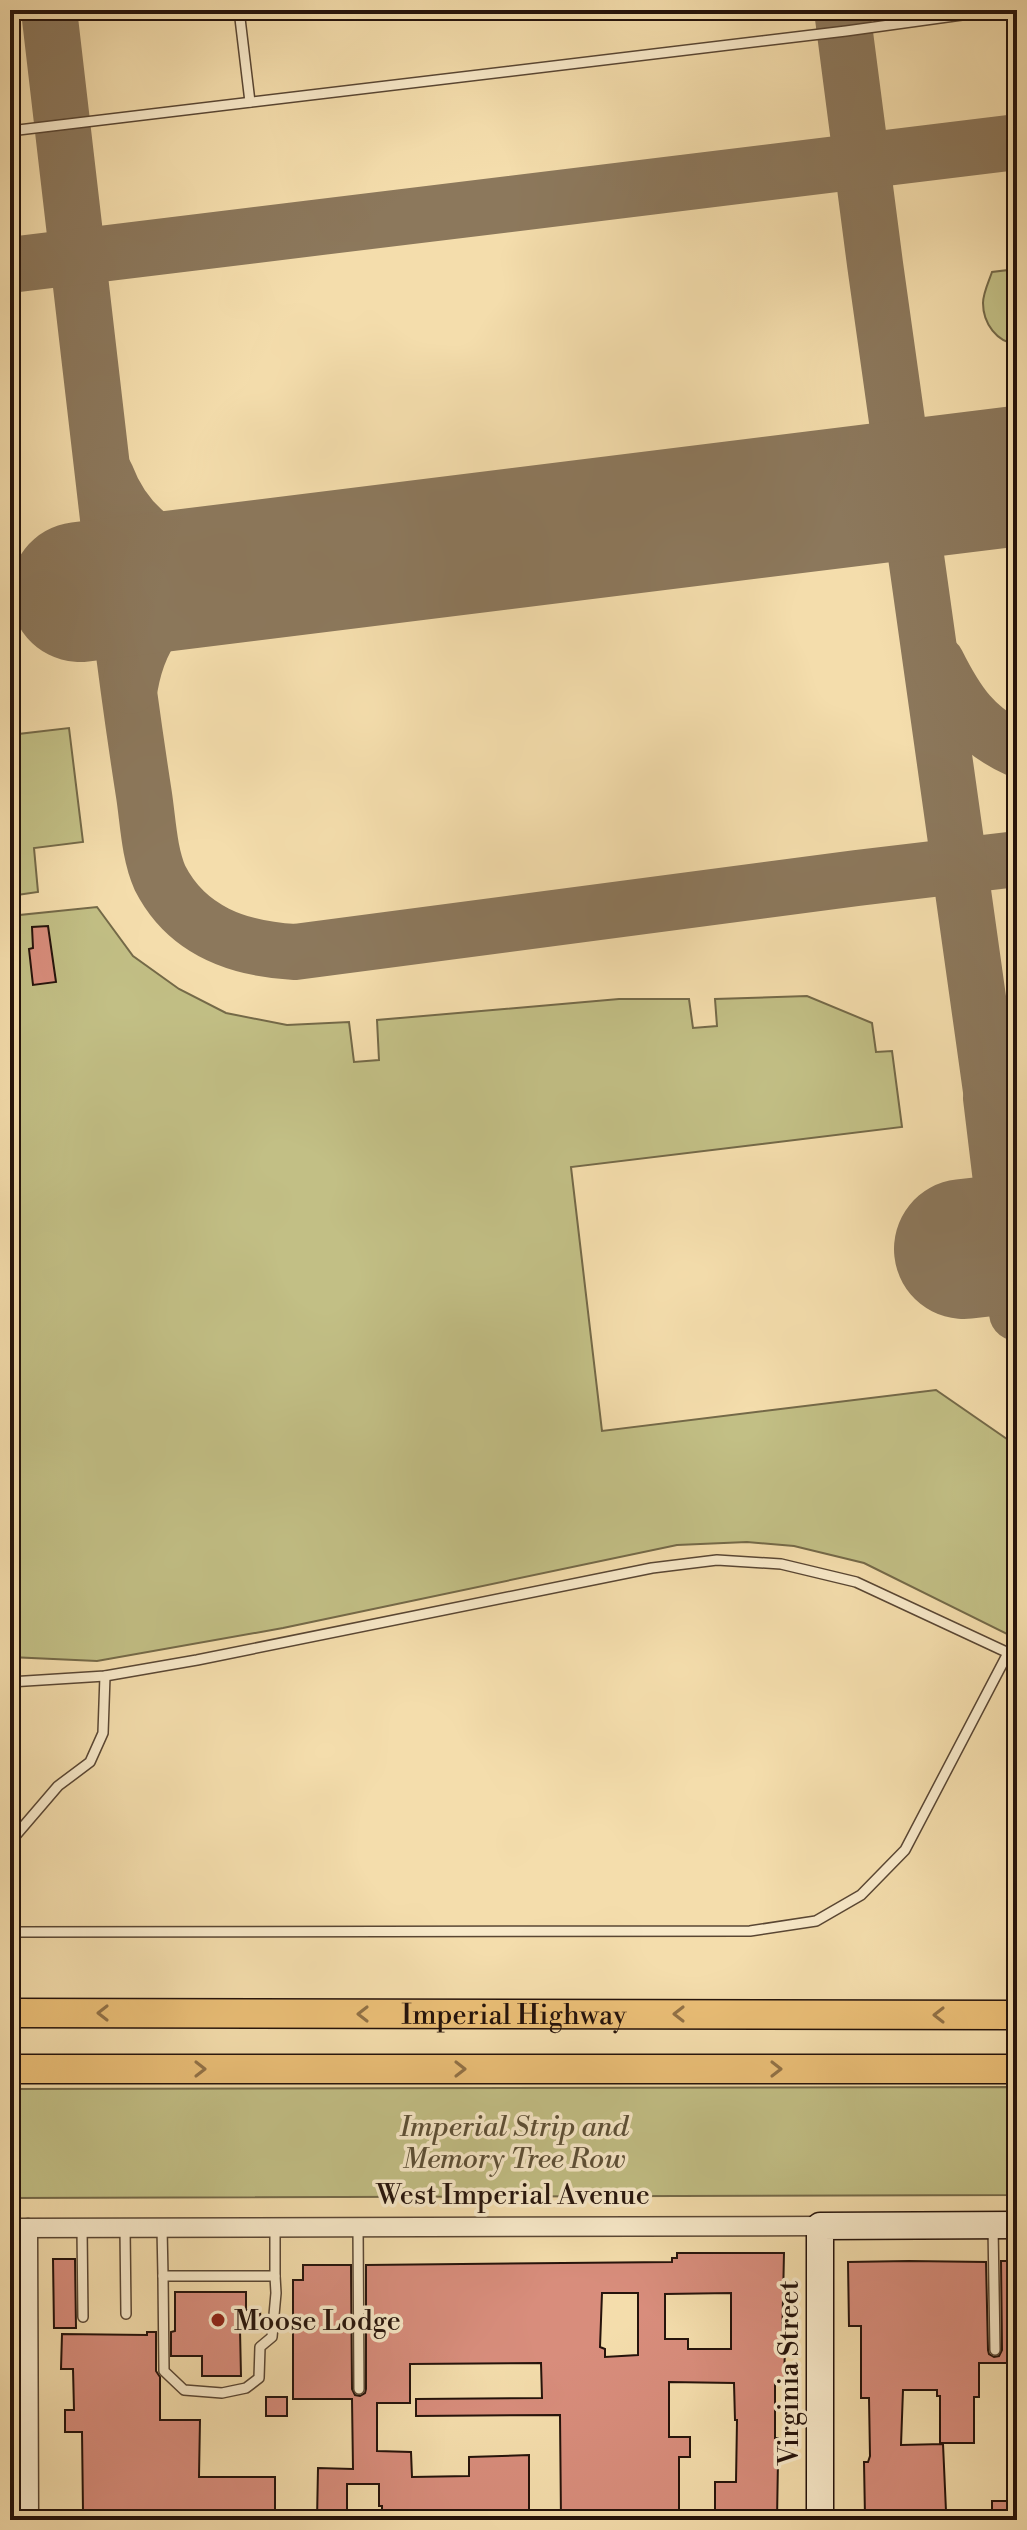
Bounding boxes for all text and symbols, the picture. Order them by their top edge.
street label: Imperial Highway [401,1998,627,2033]
one-way arrow [96,2004,109,2022]
one-way arrow [356,2005,369,2023]
one-way arrow [672,2006,685,2023]
one-way arrow [932,2006,945,2024]
one-way arrow [194,2060,207,2078]
one-way arrow [454,2060,467,2078]
one-way arrow [770,2060,783,2078]
park label: Imperial Strip and Memory Tree Row [399,2110,629,2177]
street label: West Imperial Avenue [375,2178,650,2213]
street label: Virginia Street [772,2280,807,2467]
place label: Moose Lodge [234,2304,401,2339]
marker: Moose Lodge [209,2311,227,2329]

